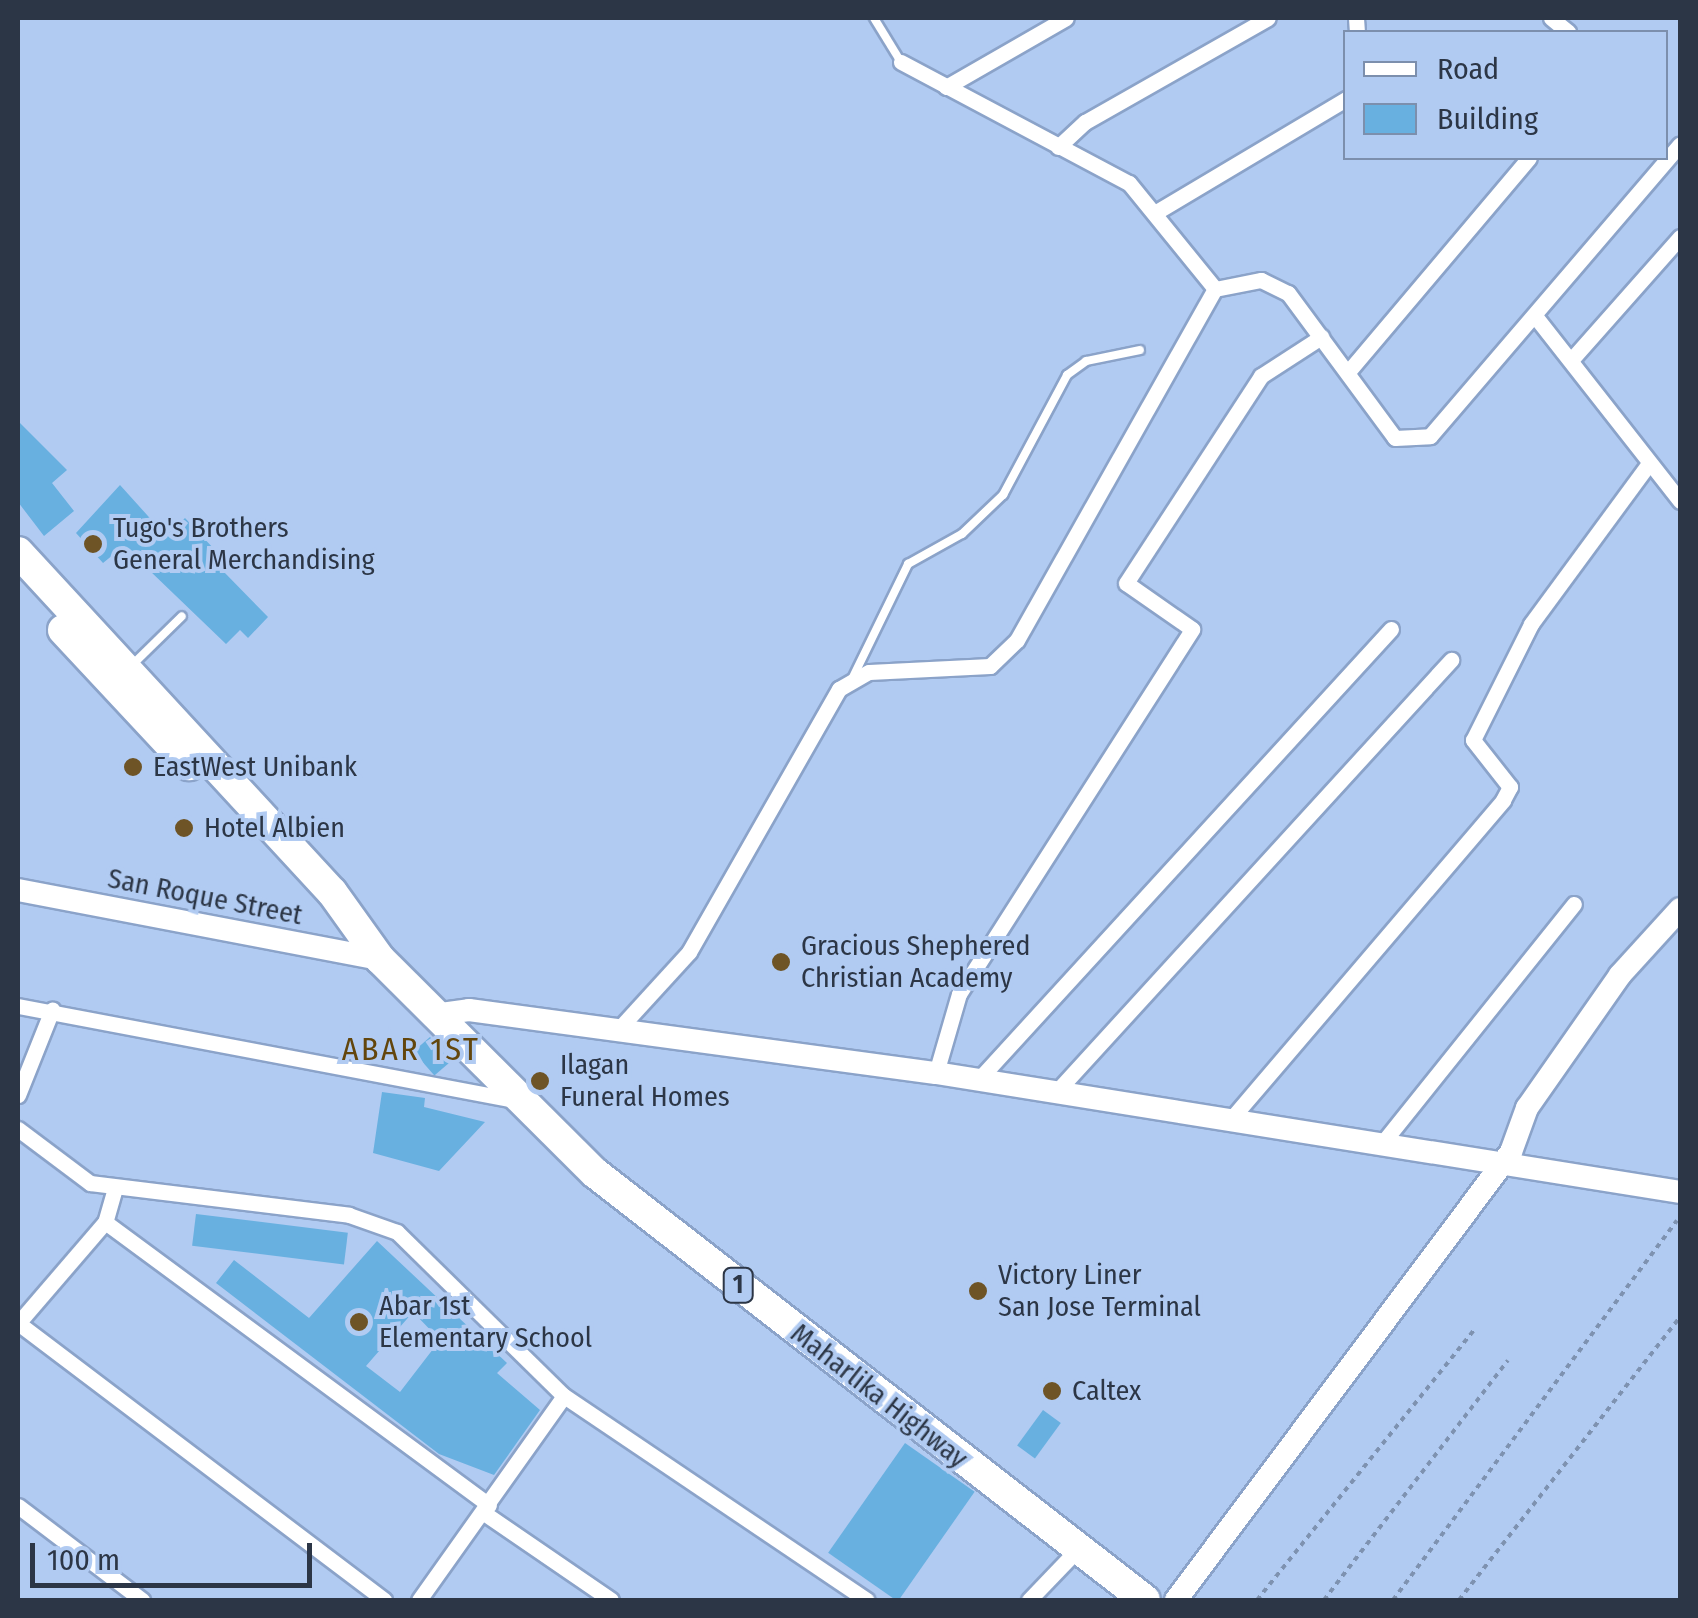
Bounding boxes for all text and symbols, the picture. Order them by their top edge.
legend [1343,30,1668,160]
text: Road [1437,51,1499,87]
text: Building [1437,101,1538,137]
place label: Tugo's Brothers General Merchandising [113,511,375,577]
marker: Tugo's Brothers General Merchandising [82,533,104,555]
place label: EastWest Unibank [153,750,357,784]
marker: EastWest Unibank [122,756,144,778]
place label: Hotel Albien [204,811,345,845]
marker: Hotel Albien [173,817,195,839]
street label: San Roque Street [105,862,305,932]
place label: Gracious Shephered Christian Academy [801,929,1030,995]
marker: Gracious Shephered Christian Academy [770,951,792,973]
district label: ABAR 1ST [342,1030,480,1068]
place label: Ilagan Funeral Homes [560,1048,730,1114]
marker: Ilagan Funeral Homes [529,1070,551,1092]
place label: Victory Liner San Jose Terminal [998,1258,1201,1324]
road number: 1 [720,1265,756,1305]
marker: Victory Liner San Jose Terminal [967,1280,989,1302]
place label: Abar 1st Elementary School [379,1289,592,1355]
marker: Abar 1st Elementary School [348,1311,370,1333]
street label: Maharlika Highway [784,1317,974,1475]
place label: Caltex [1072,1374,1141,1408]
marker: Caltex [1041,1380,1063,1402]
scale bar [35,1523,318,1585]
text: 100 m [47,1542,120,1578]

